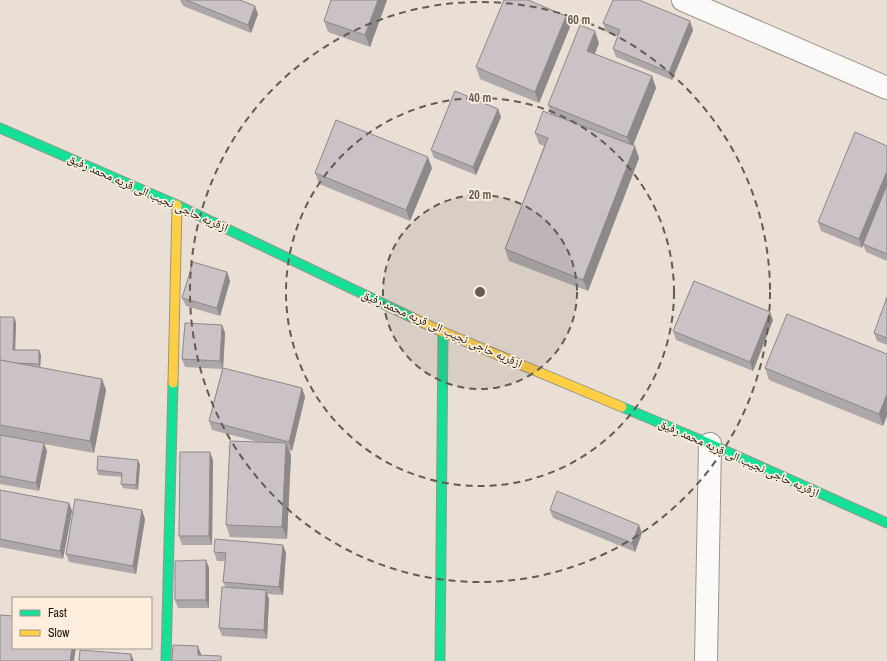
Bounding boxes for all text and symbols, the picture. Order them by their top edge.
text: 60 m [568,12,590,28]
text: 40 m [469,90,491,106]
street label: ازقریه حاجی نجیب الی قریه محمد رفیق [65,150,231,236]
text: 20 m [469,187,491,203]
centre of rings [473,285,487,299]
street label: ازقریه حاجی نجیب الی قریه محمد رفیق [359,286,525,372]
street label: ازقریه حاجی نجیب الی قریه محمد رفیق [656,415,822,501]
legend [12,597,152,649]
text: Fast [48,605,67,621]
text: Slow [48,625,70,641]

